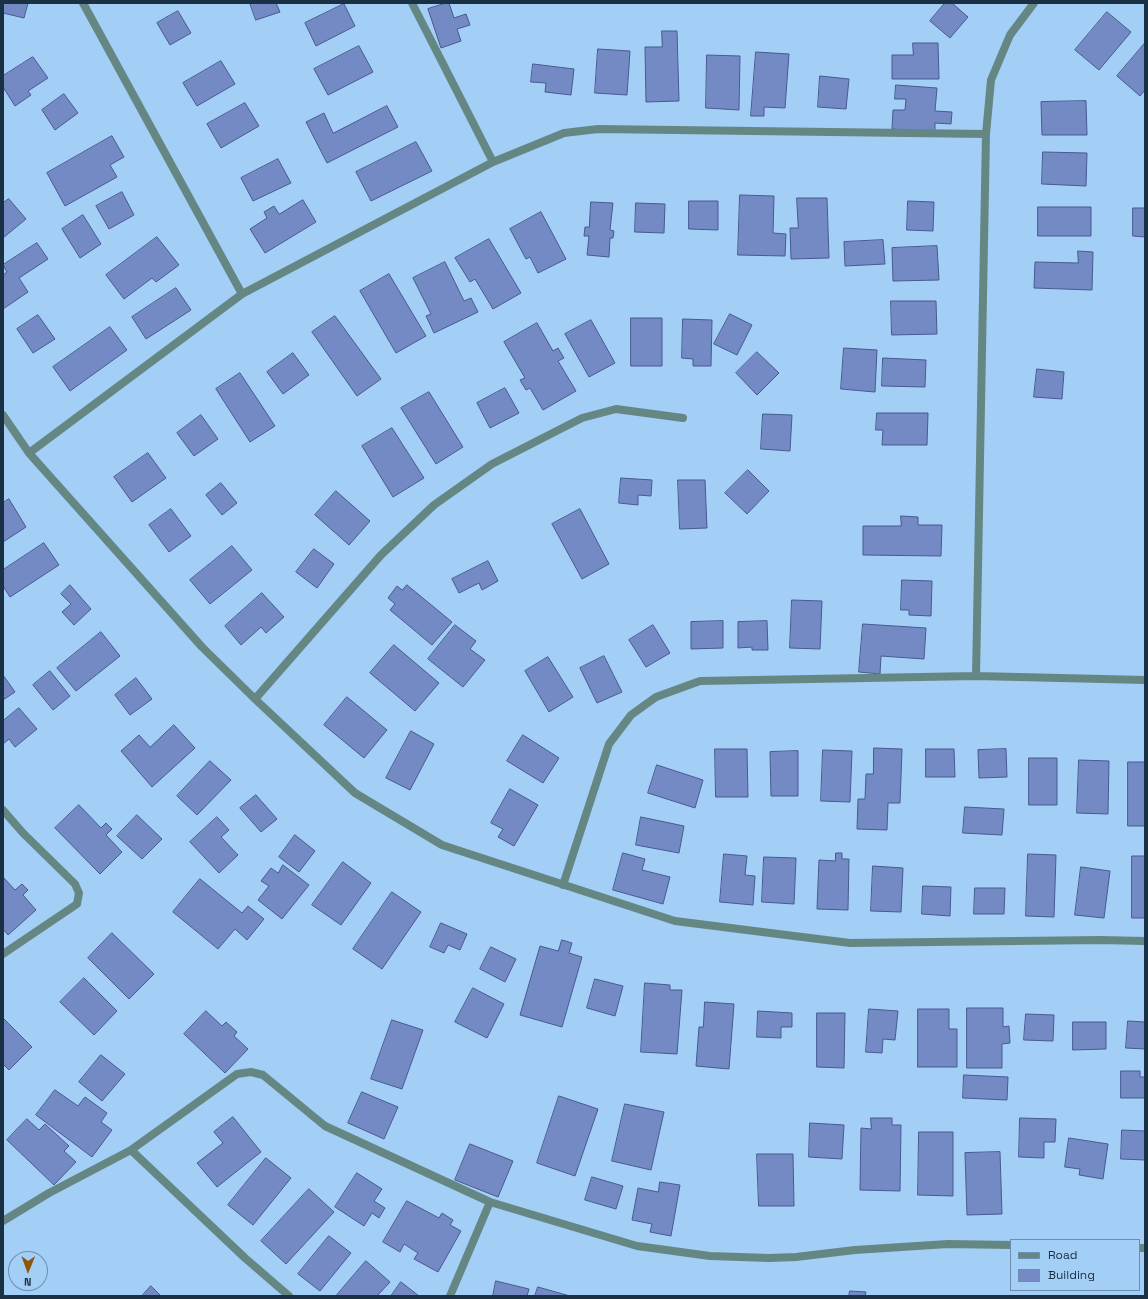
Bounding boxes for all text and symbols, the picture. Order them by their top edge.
legend [1010,1239,1140,1291]
text: Road [1048,1247,1077,1263]
north arrow [8,1251,48,1291]
text: Building [1048,1267,1095,1283]
text: N [24,1275,32,1289]

